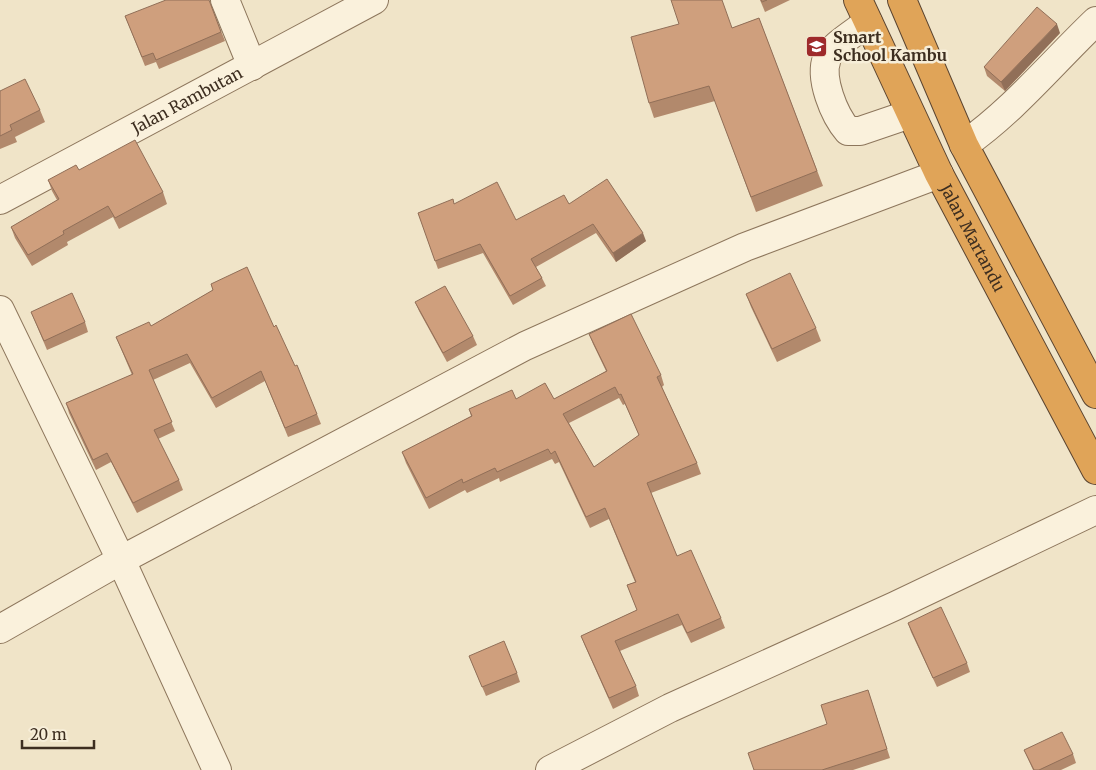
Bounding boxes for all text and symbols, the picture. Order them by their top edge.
place label: Smart School Kambu [833,27,947,65]
school or university icon: Smart School Kambu [805,34,829,58]
street label: Jalan Rambutan [127,62,246,138]
street label: Jalan Martandu [936,180,1009,295]
scale bar [22,718,95,750]
text: 20 m [30,725,67,744]

